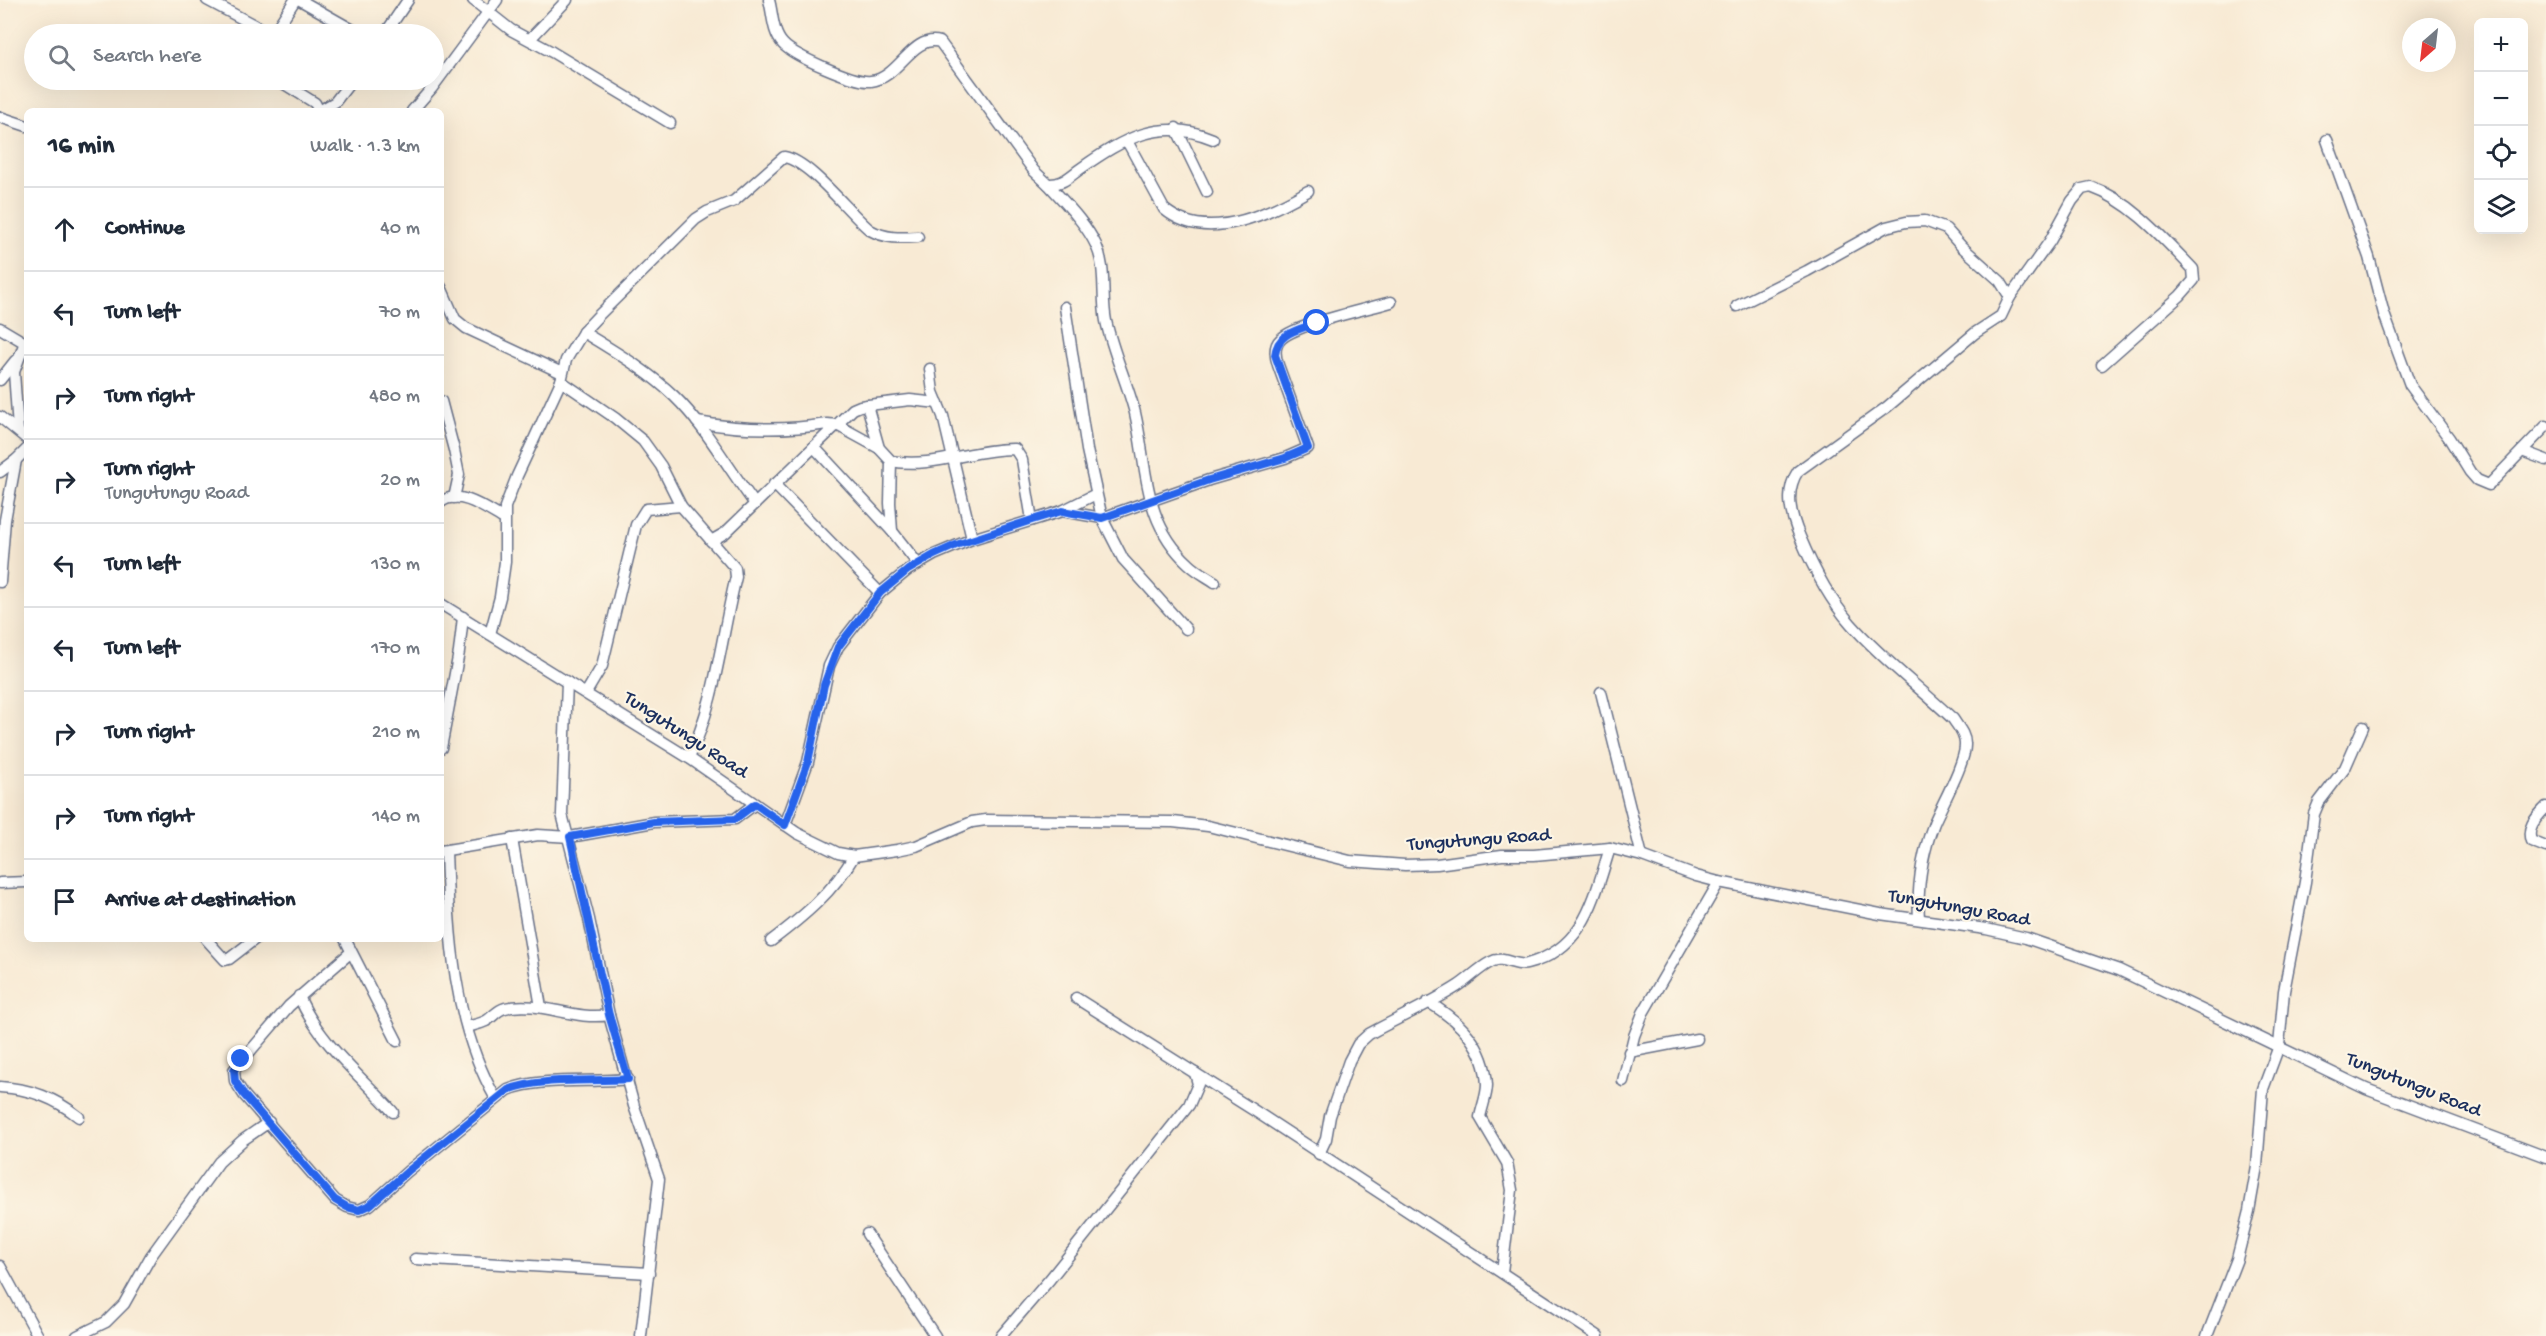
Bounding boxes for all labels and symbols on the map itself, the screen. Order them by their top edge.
north arrow [2402,18,2456,72]
route start [1303,309,1329,335]
street label: Tungutungu Road [618,687,753,786]
street label: Tungutungu Road [1406,824,1554,858]
street label: Tungutungu Road [1885,885,2034,933]
route end [227,1045,253,1071]
street label: Tungutungu Road [2341,1048,2486,1124]

